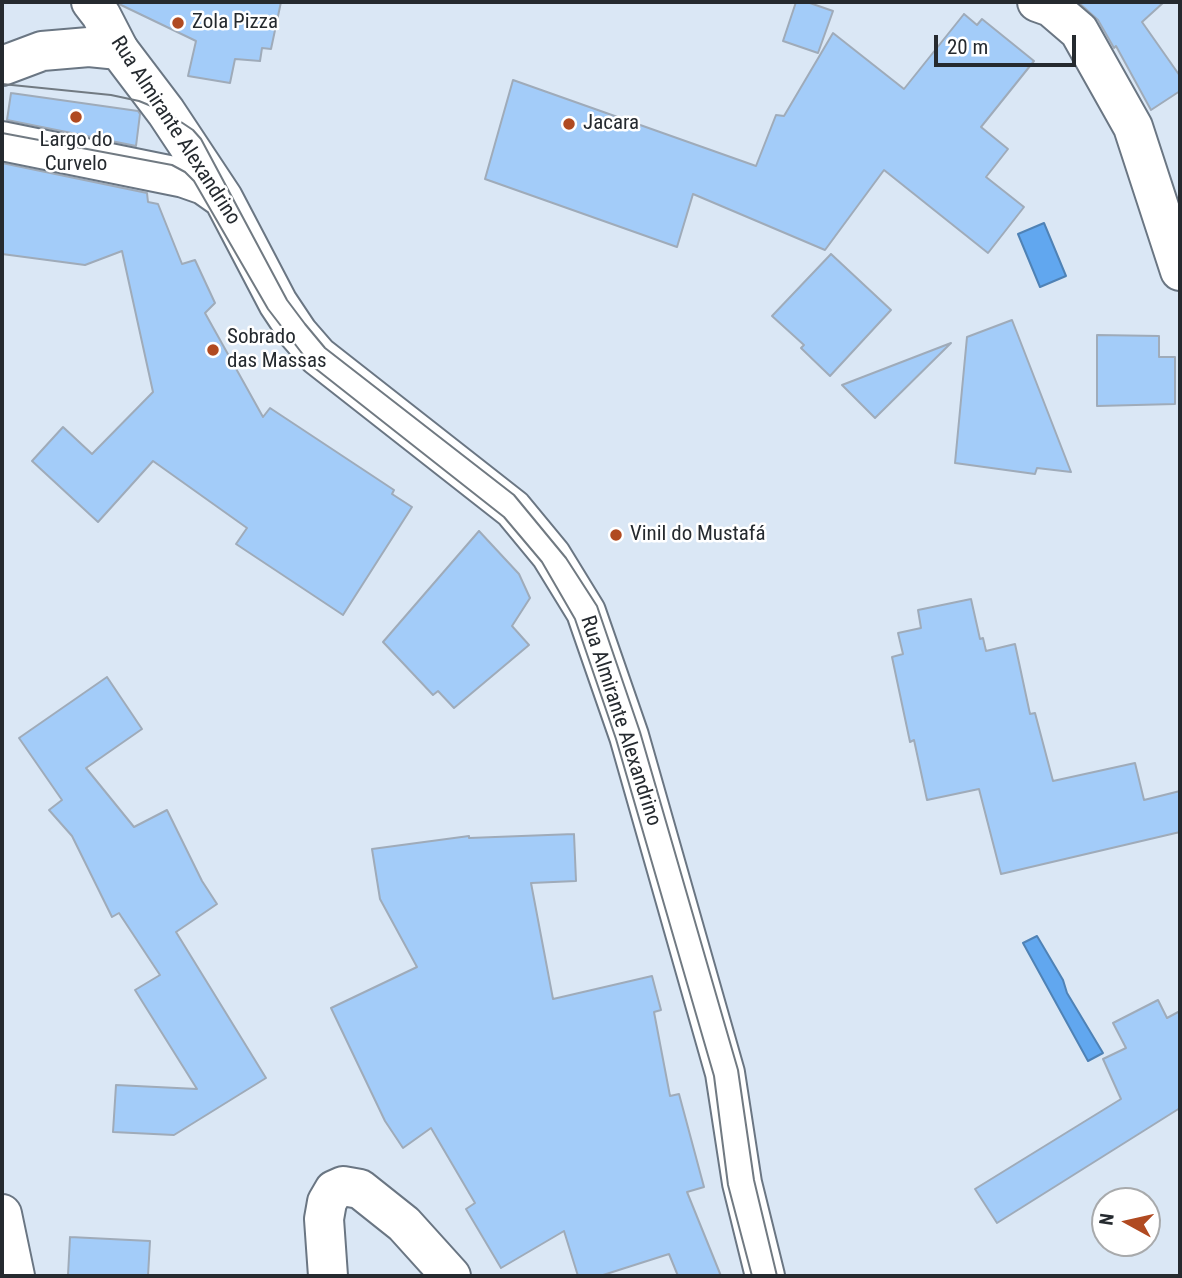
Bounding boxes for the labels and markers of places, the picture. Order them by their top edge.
place label: Zola Pizza [192,10,278,36]
marker: Zola Pizza [170,15,186,31]
marker: Largo do Curvelo [68,109,84,125]
place label: Jacara [583,111,639,137]
marker: Jacara [561,116,577,132]
place label: Largo do Curvelo [40,128,112,178]
place label: Sobrado das Massas [227,325,327,375]
marker: Sobrado das Massas [205,342,221,358]
place label: Vinil do Mustafá [630,522,766,548]
marker: Vinil do Mustafá [608,527,624,543]

